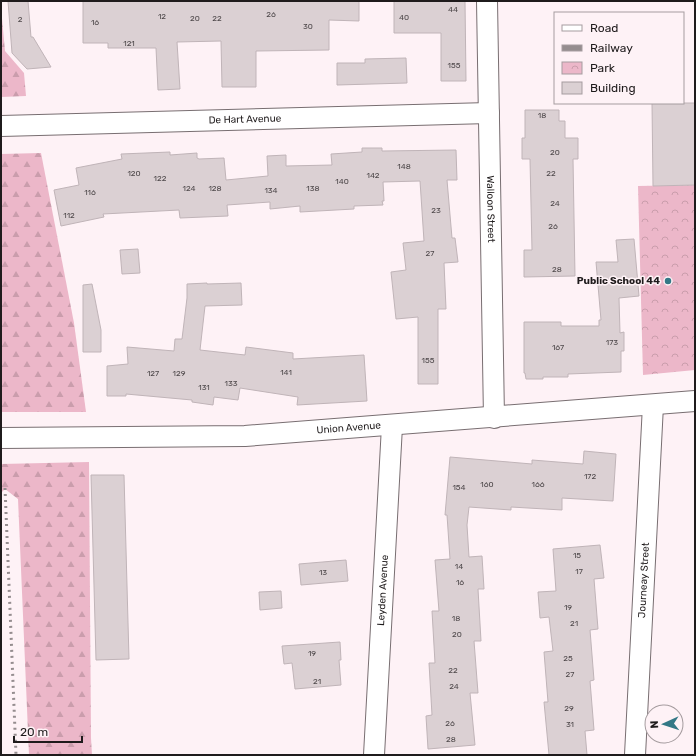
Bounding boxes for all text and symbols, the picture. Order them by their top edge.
house number: 44 [448,5,458,14]
house number: 26 [266,10,276,19]
house number: 12 [158,12,166,21]
legend [554,12,684,104]
house number: 40 [399,13,409,22]
house number: 20 [190,14,200,23]
house number: 22 [212,14,222,23]
house number: 2 [18,15,23,24]
house number: 16 [91,18,99,27]
text: Road [590,21,618,35]
house number: 30 [303,22,313,31]
house number: 121 [123,39,135,48]
text: Railway [590,41,633,55]
house number: 155 [448,61,461,70]
text: Park [590,61,616,75]
text: Building [590,81,636,95]
house number: 18 [538,111,546,120]
street label: De Hart Avenue [208,113,282,126]
house number: 20 [550,148,560,157]
house number: 148 [397,162,411,171]
house number: 120 [127,169,141,178]
house number: 22 [546,169,556,178]
house number: 142 [366,171,380,180]
house number: 122 [154,174,167,183]
street label: Walloon Street [484,175,497,243]
house number: 140 [335,177,349,186]
house number: 124 [182,184,196,193]
house number: 128 [208,184,222,193]
house number: 138 [306,184,320,193]
house number: 134 [264,186,278,195]
house number: 116 [84,188,96,197]
house number: 24 [550,199,560,208]
house number: 23 [431,206,441,215]
house number: 112 [63,211,75,220]
house number: 26 [548,222,558,231]
house number: 27 [426,249,434,258]
house number: 28 [552,265,562,274]
place label: Public School 44 [577,275,660,287]
marker: Public School 44 [663,276,673,286]
house number: 173 [606,338,618,347]
house number: 167 [552,343,564,352]
house number: 155 [422,356,435,365]
house number: 141 [280,368,292,377]
house number: 127 [147,369,159,378]
house number: 129 [173,369,186,378]
house number: 133 [224,379,238,388]
house number: 131 [198,383,210,392]
street label: Union Avenue [316,419,382,436]
house number: 172 [584,472,596,481]
house number: 160 [480,480,494,489]
house number: 166 [531,480,545,489]
house number: 154 [452,483,466,492]
street label: Journeay Street [636,542,652,618]
house number: 15 [573,551,581,560]
street label: Leyden Avenue [375,554,391,626]
house number: 14 [455,562,463,571]
house number: 17 [575,567,583,576]
house number: 13 [319,568,327,577]
house number: 16 [456,578,464,587]
house number: 19 [564,603,572,612]
house number: 18 [452,614,460,623]
house number: 21 [570,619,578,628]
house number: 20 [452,630,462,639]
house number: 19 [308,649,316,658]
house number: 25 [563,654,573,663]
house number: 22 [448,666,458,675]
house number: 27 [566,670,574,679]
house number: 21 [313,677,321,686]
house number: 24 [449,682,459,691]
house number: 29 [564,704,574,713]
north arrow [644,704,684,744]
scale bar [14,718,82,744]
house number: 26 [445,719,455,728]
house number: 31 [566,720,574,729]
text: N [648,720,661,729]
text: 20 m [20,725,48,739]
house number: 28 [446,735,456,744]

